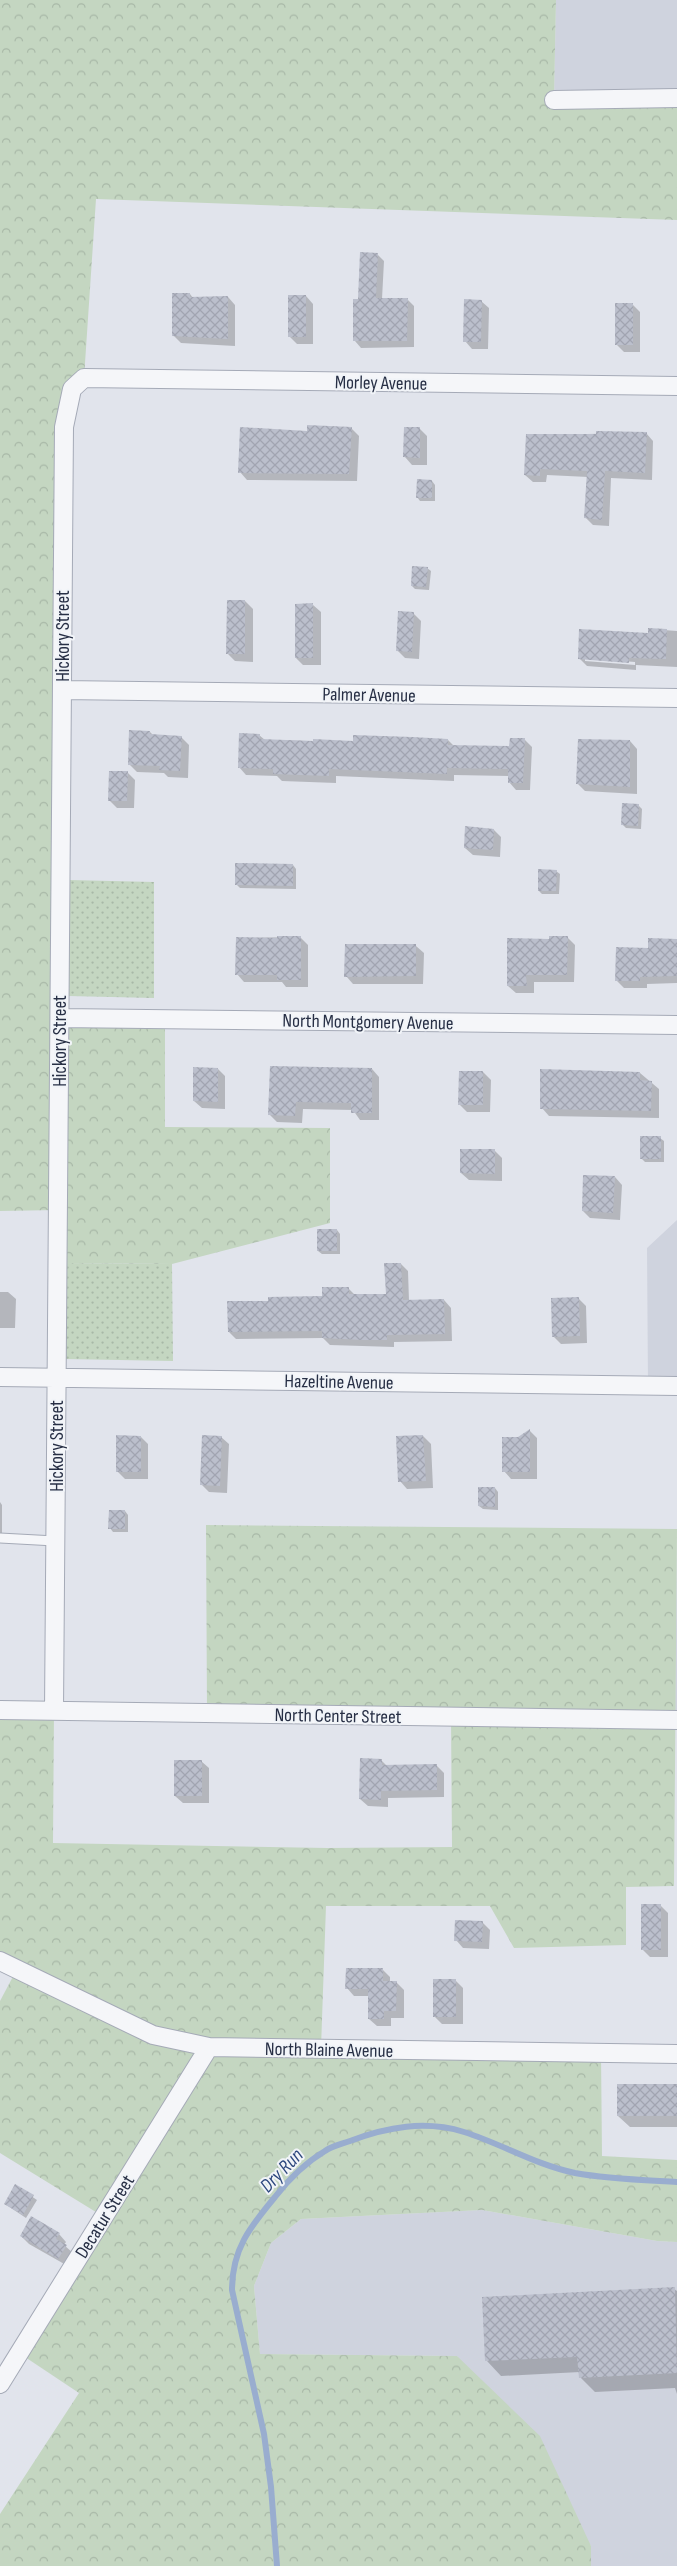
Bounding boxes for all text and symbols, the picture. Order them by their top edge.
street label: Morley Avenue [335,371,427,396]
street label: Hickory Street [52,590,75,682]
street label: Palmer Avenue [322,683,416,708]
street label: Hickory Street [49,995,72,1087]
street label: North Montgomery Avenue [282,1010,454,1035]
street label: Hazeltine Avenue [284,1370,394,1395]
street label: Hickory Street [46,1400,69,1492]
street label: North Center Street [274,1704,402,1729]
street label: North Blaine Avenue [265,2038,393,2063]
water label: Dry Run [255,2144,308,2198]
street label: Decatur Street [71,2171,140,2263]

